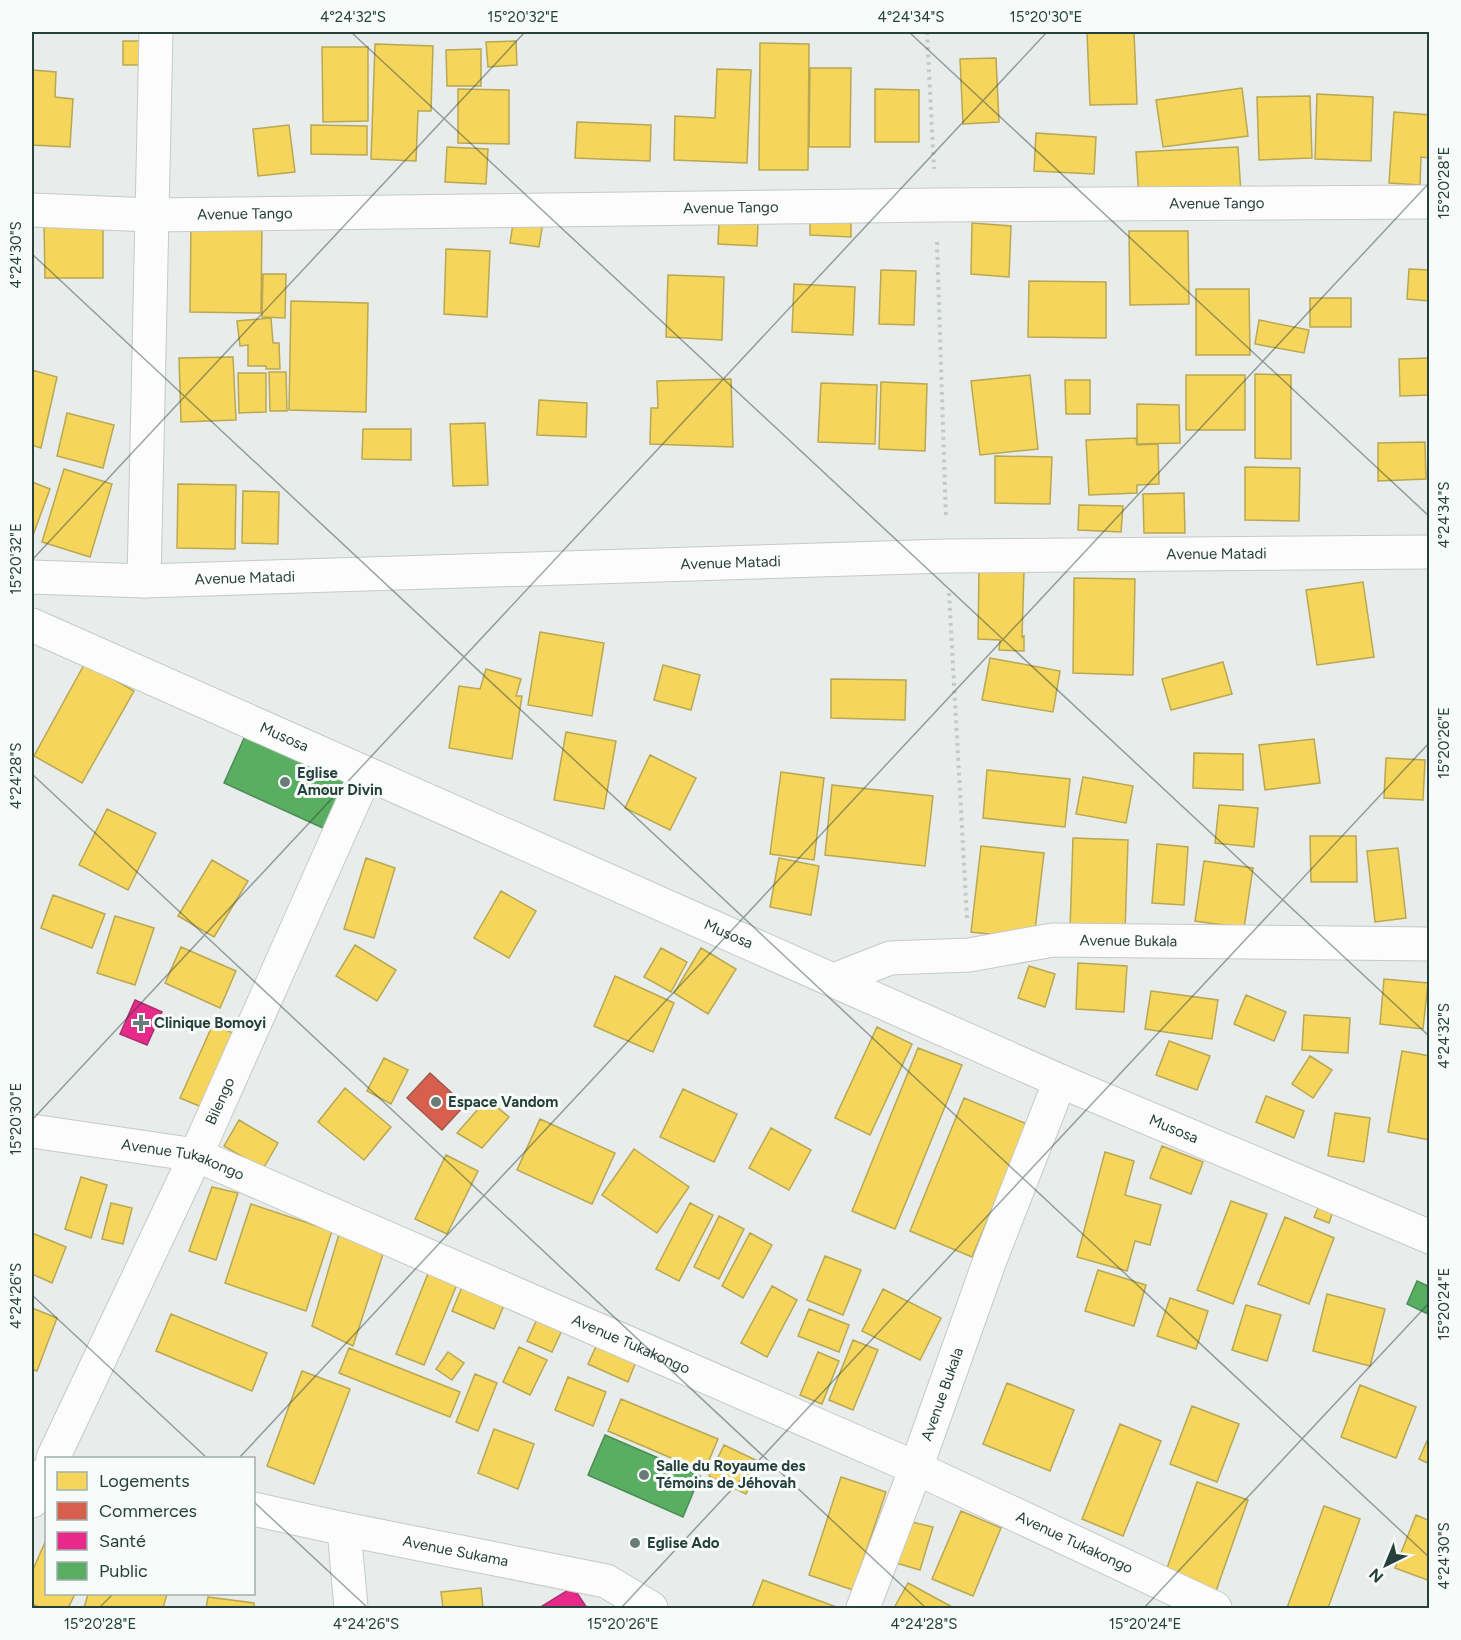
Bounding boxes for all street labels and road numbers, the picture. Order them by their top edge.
street label: Avenue Tango [1169,194,1265,213]
street label: Avenue Tango [683,198,779,217]
street label: Avenue Tango [197,204,293,223]
street label: Avenue Matadi [1166,544,1267,563]
street label: Avenue Matadi [680,552,781,573]
street label: Avenue Matadi [194,567,295,588]
street label: Musosa [257,718,311,756]
street label: Musosa [701,915,756,953]
street label: Avenue Bukala [1079,931,1177,950]
street label: Bilengo [202,1074,238,1128]
street label: Musosa [1147,1111,1201,1147]
street label: Avenue Tukakongo [120,1135,247,1184]
street label: Avenue Tukakongo [569,1311,693,1378]
street label: Avenue Bukala [917,1345,967,1443]
street label: Avenue Tukakongo [1013,1507,1136,1577]
street label: Avenue Sukama [401,1532,510,1570]

